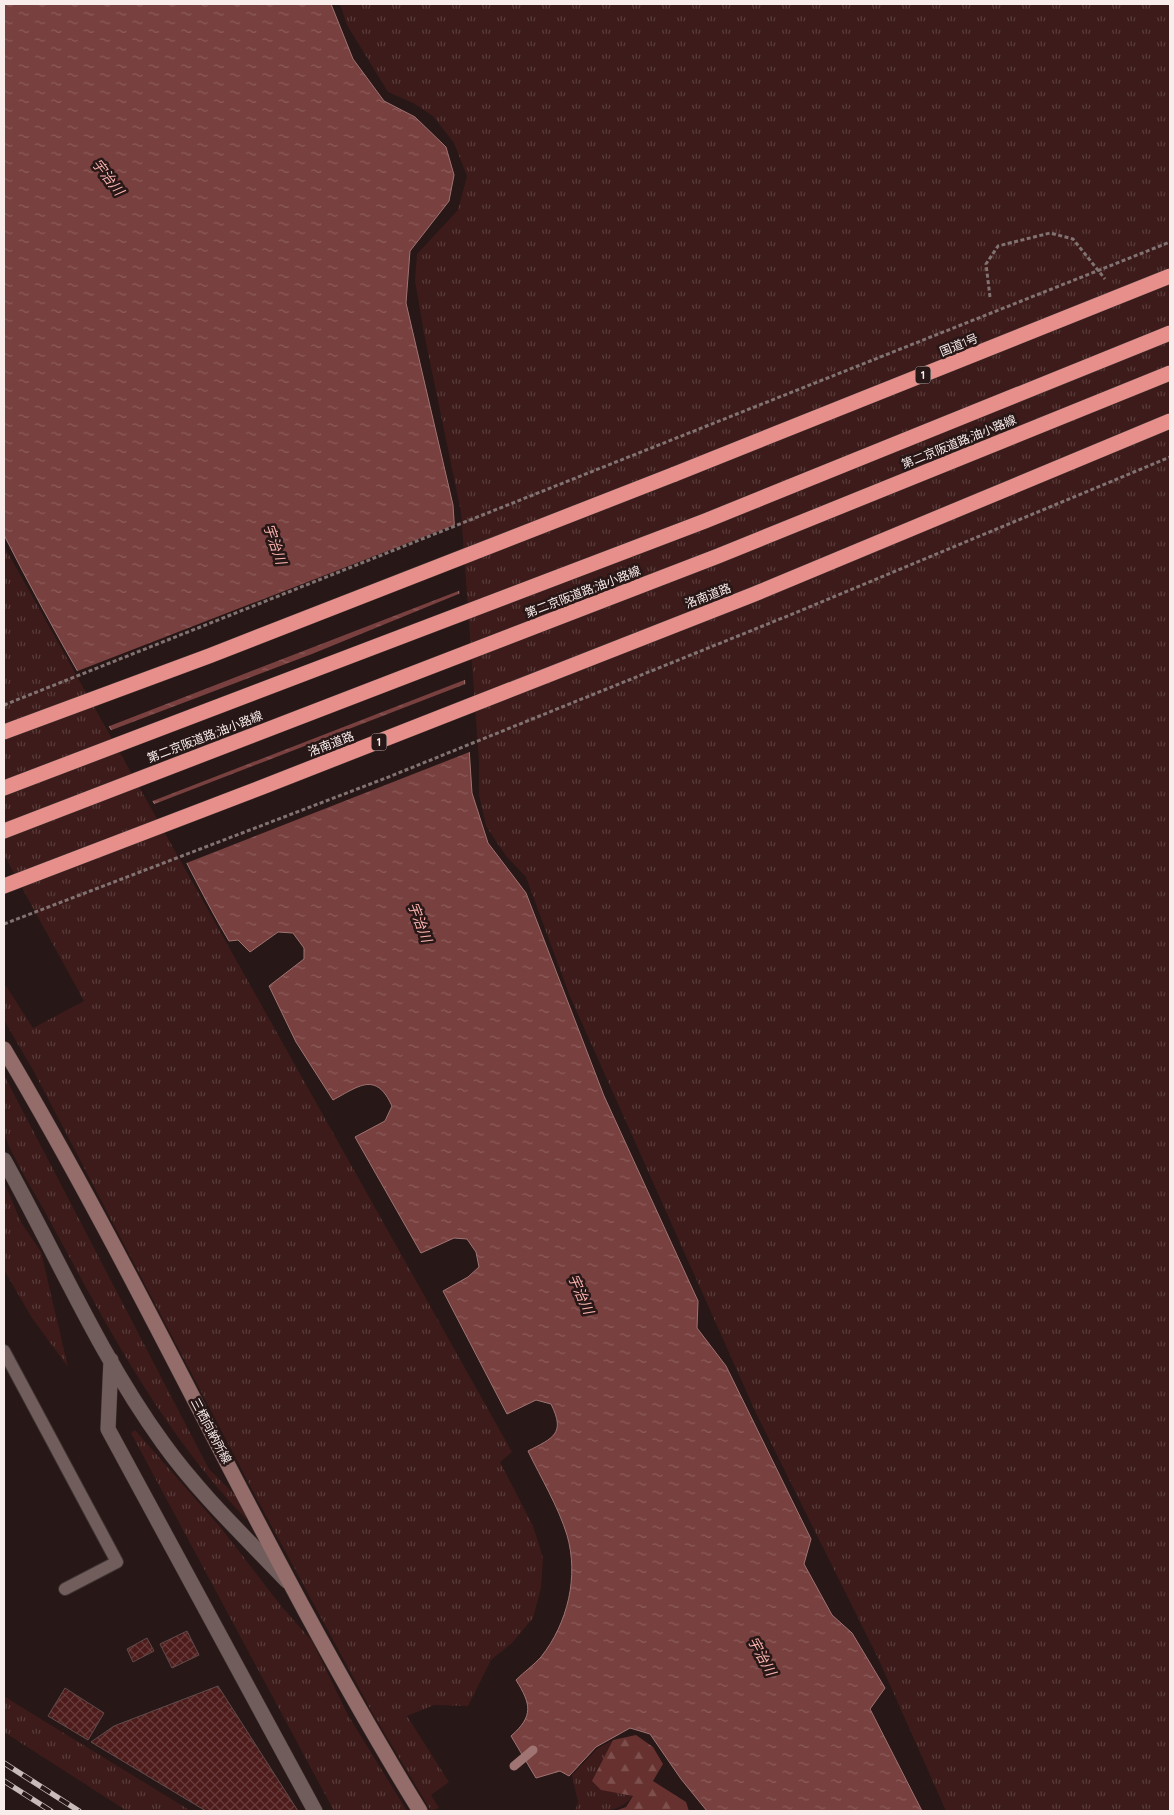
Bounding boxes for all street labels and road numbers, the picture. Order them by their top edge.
street label: 国道1号 [937,330,980,359]
road number: 1 [916,366,930,384]
street label: 第二京阪道路;油小路線 [899,412,1018,471]
street label: 第二京阪道路;油小路線 [523,563,643,620]
street label: 洛南道路 [683,580,733,611]
street label: 第二京阪道路;油小路線 [145,708,265,765]
street label: 洛南道路 [306,728,356,759]
road number: 1 [372,734,386,750]
street label: 三栖向納所線 [188,1395,235,1466]

